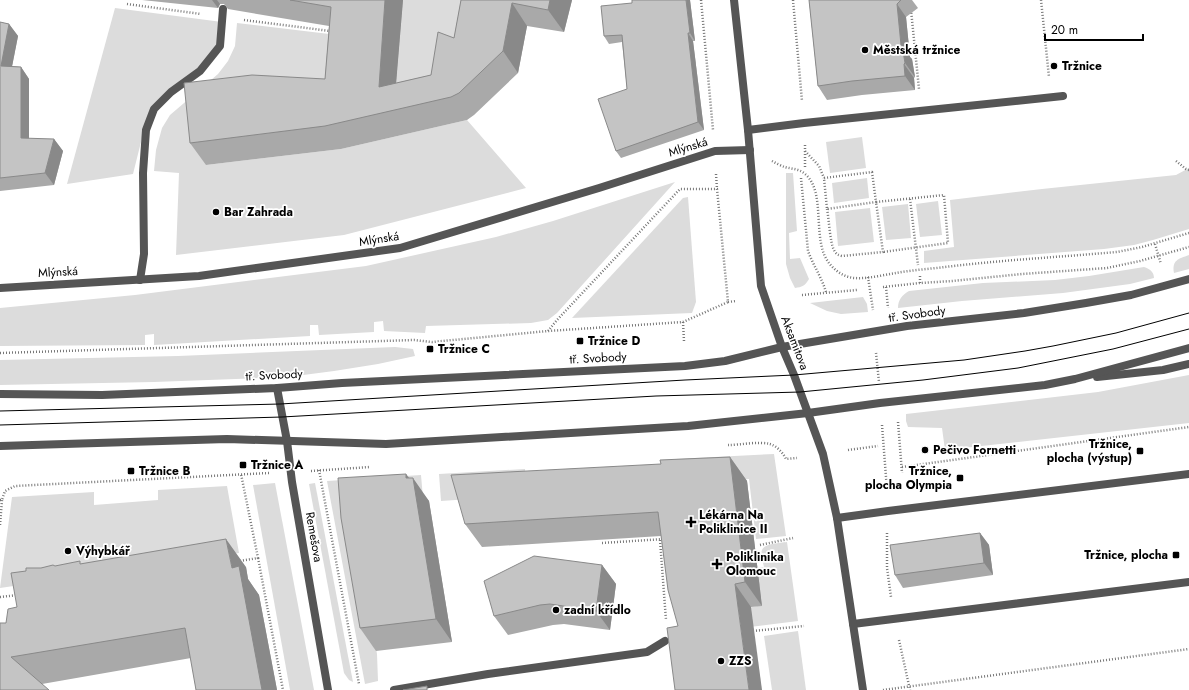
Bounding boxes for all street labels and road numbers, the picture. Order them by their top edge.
street label: Mlýnská [666,132,710,161]
street label: Mlýnská [358,227,400,251]
street label: Mlýnská [38,262,79,282]
street label: tř. Svobody [887,301,947,327]
street label: Aksamitova [776,313,814,373]
street label: tř. Svobody [569,347,628,368]
street label: tř. Svobody [245,364,304,385]
street label: Remešova [301,510,327,564]

